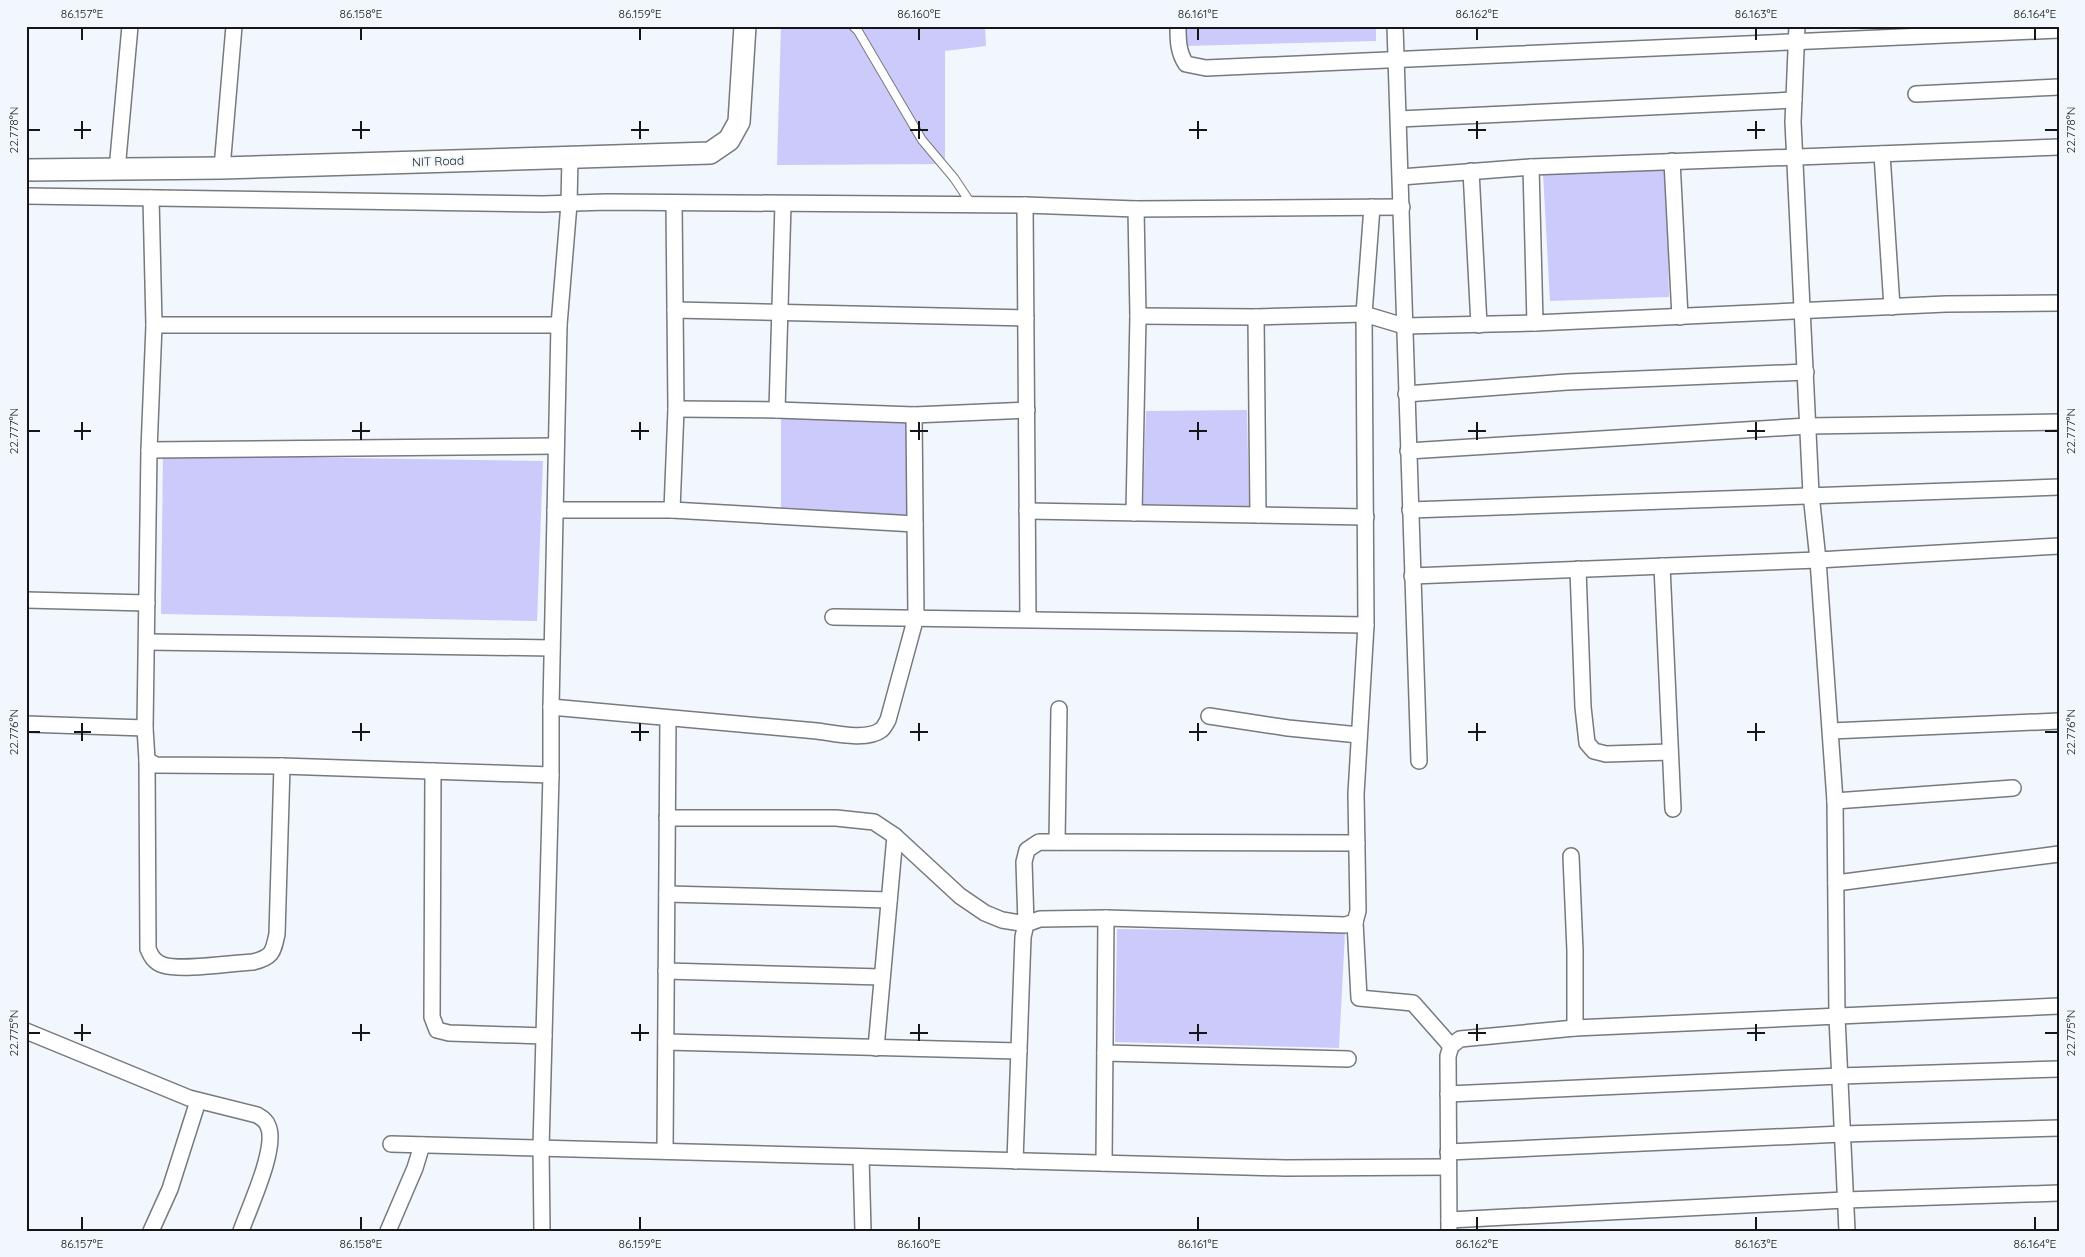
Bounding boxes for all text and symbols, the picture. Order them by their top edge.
text: 86.157°E [61,6,103,21]
text: 86.158°E [340,6,383,21]
text: 86.159°E [618,6,662,21]
text: 86.160°E [897,6,941,21]
text: 86.161°E [1178,6,1219,21]
text: 86.162°E [1456,6,1499,21]
text: 86.163°E [1735,6,1777,21]
text: 86.164°E [2014,6,2057,21]
text: 22.778°N [6,107,21,153]
text: 22.778°N [2063,107,2078,153]
street label: NIT Road [412,153,464,169]
text: 22.777°N [6,408,21,454]
text: 22.777°N [2063,408,2078,454]
text: 22.776°N [6,709,21,755]
text: 22.776°N [2063,709,2078,755]
text: 22.775°N [6,1009,21,1057]
text: 22.775°N [2063,1009,2078,1057]
text: 86.157°E [61,1236,103,1251]
text: 86.158°E [340,1236,383,1251]
text: 86.159°E [618,1236,662,1251]
text: 86.160°E [897,1236,941,1251]
text: 86.161°E [1178,1236,1219,1251]
text: 86.162°E [1456,1236,1499,1251]
text: 86.163°E [1735,1236,1777,1251]
text: 86.164°E [2014,1236,2057,1251]

